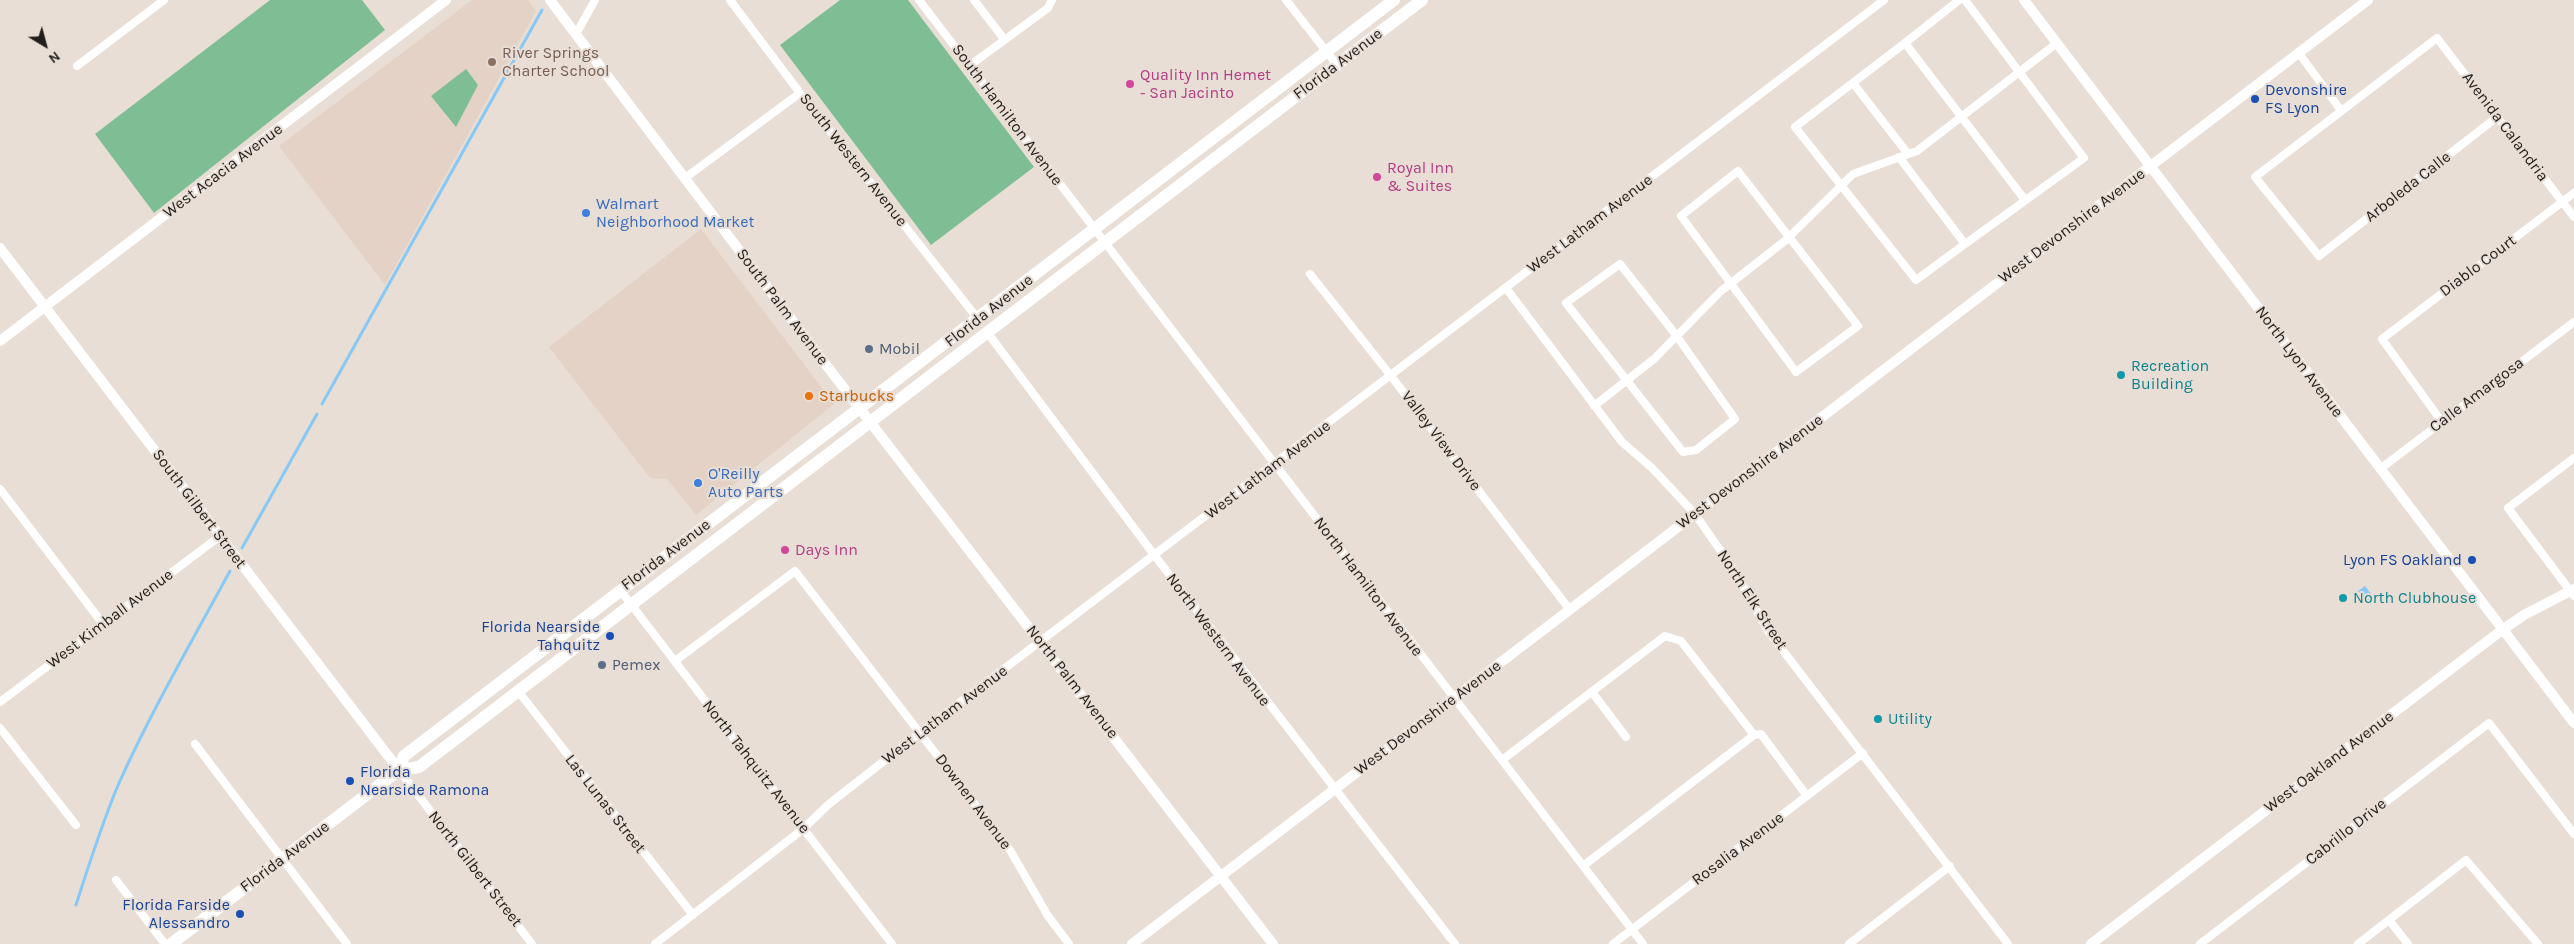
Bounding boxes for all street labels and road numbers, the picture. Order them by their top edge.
street label: Florida Avenue [1290,24,1386,104]
street label: South Hamilton Avenue [948,40,1066,190]
street label: Avenida Calandria [2458,69,2552,185]
street label: South Western Avenue [795,89,911,231]
street label: West Acacia Avenue [159,120,287,222]
street label: Arboleda Calle [2361,147,2455,227]
street label: West Devonshire Avenue [1995,165,2149,287]
street label: West Latham Avenue [1523,170,1657,278]
street label: Diablo Court [2436,231,2520,301]
street label: South Palm Avenue [732,245,832,369]
street label: Florida Avenue [941,271,1037,351]
street label: North Lyon Avenue [2251,303,2347,421]
street label: Calle Amargosa [2426,353,2528,437]
street label: Valley View Drive [1397,387,1485,495]
street label: West Devonshire Avenue [1673,411,1827,533]
street label: West Latham Avenue [1201,416,1335,524]
street label: South Gilbert Street [148,446,250,572]
street label: North Hamilton Avenue [1309,514,1427,660]
street label: Florida Avenue [618,515,714,595]
street label: North Elk Street [1713,546,1791,654]
street label: West Kimball Avenue [43,565,177,673]
street label: North Western Avenue [1162,570,1274,710]
street label: North Palm Avenue [1022,622,1122,742]
street label: West Devonshire Avenue [1351,657,1505,779]
street label: West Latham Avenue [878,661,1012,769]
street label: North Tahquitz Avenue [698,697,814,837]
street label: West Oakland Avenue [2260,707,2398,817]
street label: Downen Avenue [931,750,1015,854]
street label: Las Lunas Street [560,751,650,857]
street label: Cabrillo Drive [2302,794,2390,870]
street label: North Gilbert Street [424,807,526,931]
street label: Rosalia Avenue [1688,808,1788,890]
street label: Florida Avenue [237,817,333,897]

